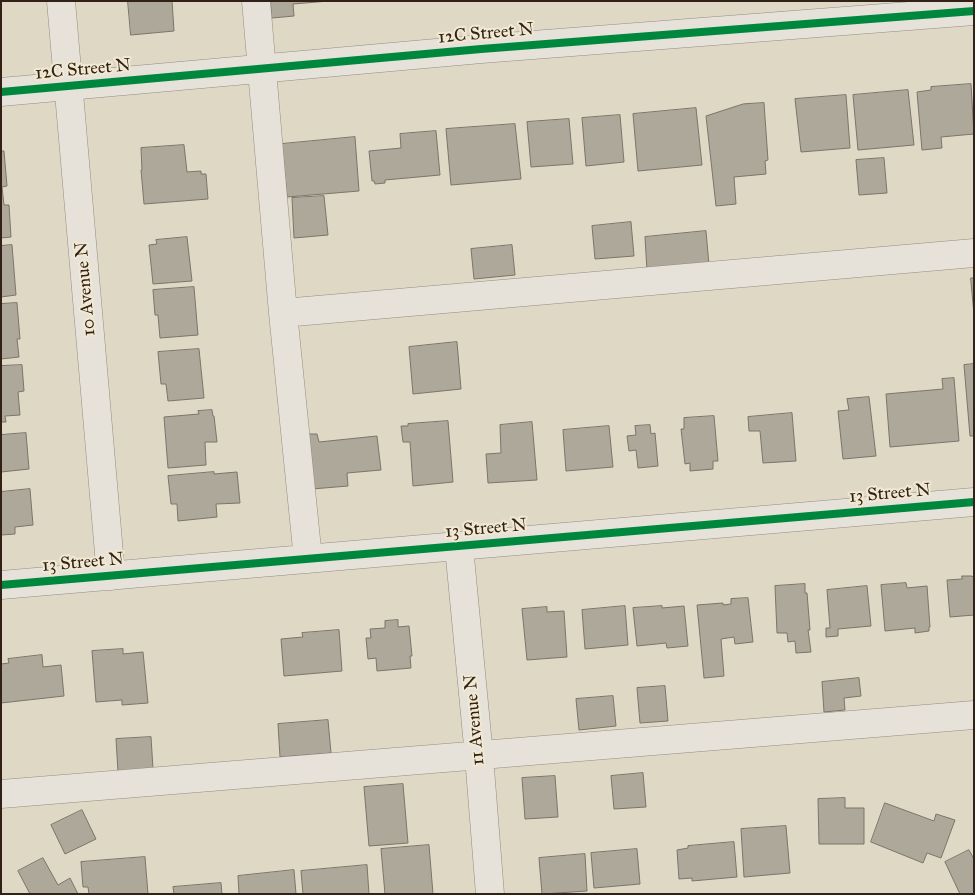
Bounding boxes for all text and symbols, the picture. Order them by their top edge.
street label: 12C Street N [437,19,535,49]
street label: 12C Street N [34,55,132,85]
street label: 10 Avenue N [71,241,101,337]
street label: 13 Street N [848,480,932,508]
street label: 13 Street N [444,515,528,543]
street label: 13 Street N [41,549,125,577]
street label: 11 Avenue N [460,674,490,766]

